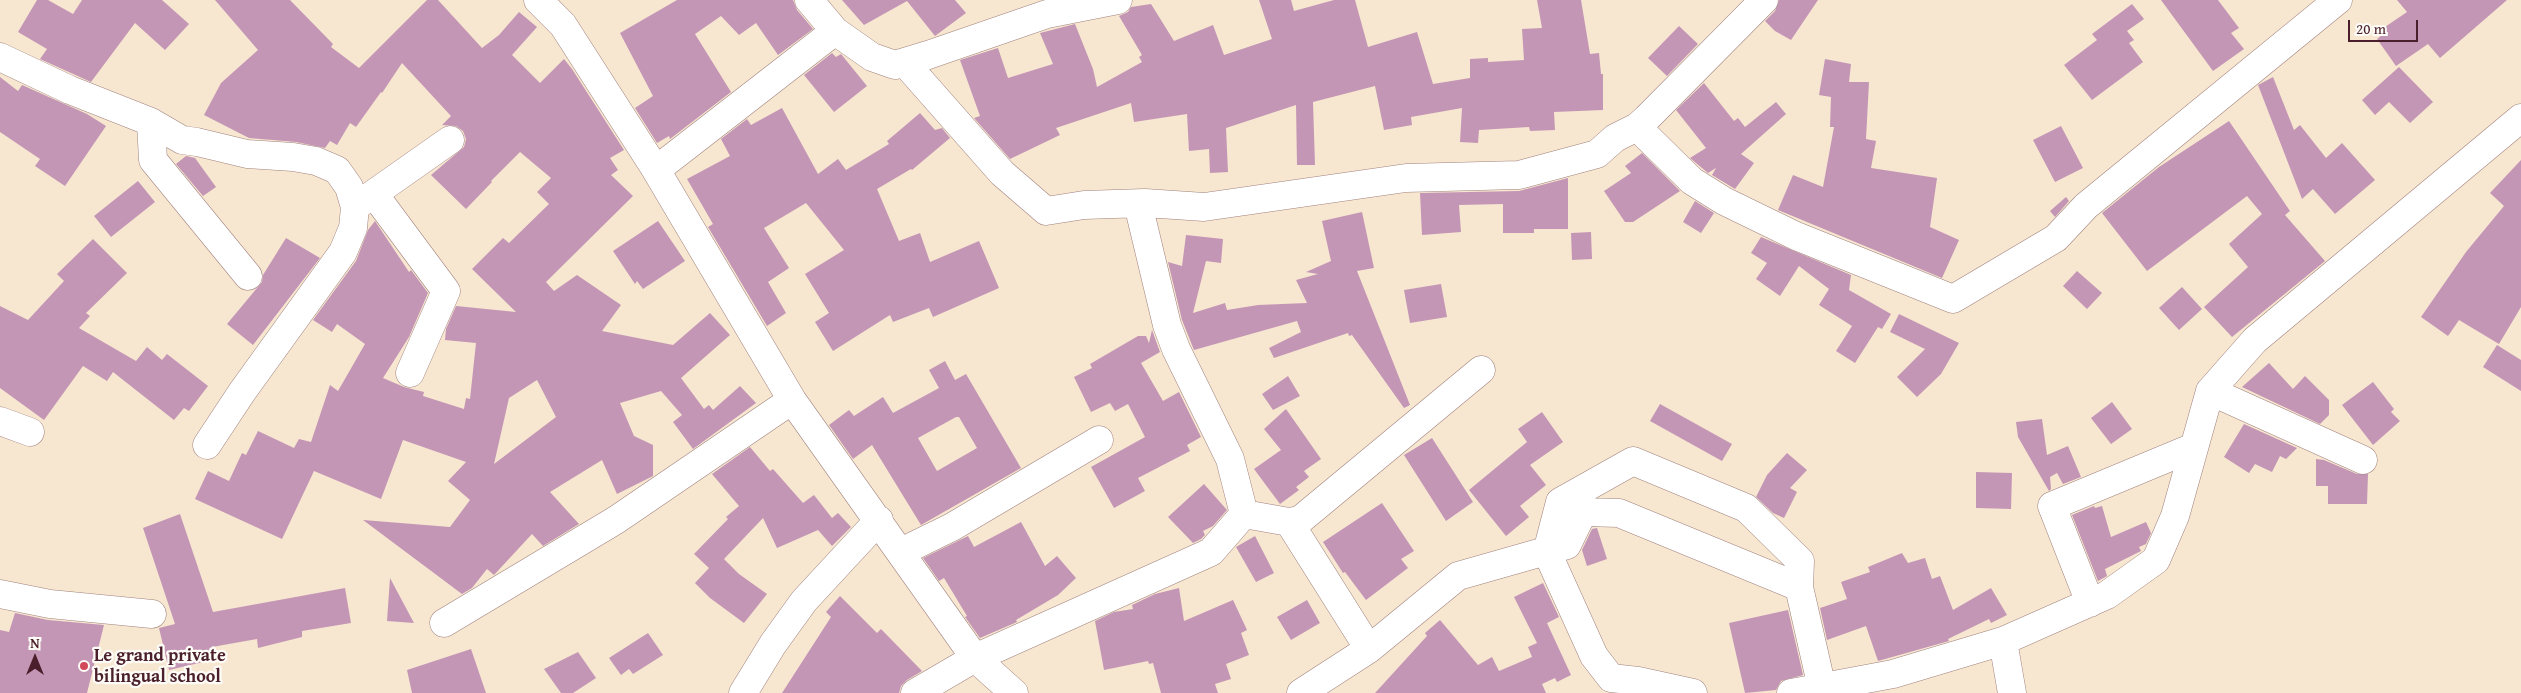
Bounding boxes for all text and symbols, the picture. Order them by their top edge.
scale bar [2351,10,2421,42]
text: 20 m [2356,18,2386,39]
north arrow [10,633,60,683]
text: N [30,633,40,653]
place label: Le grand private bilingual school [94,645,226,688]
marker: Le grand private bilingual school [78,660,90,672]

